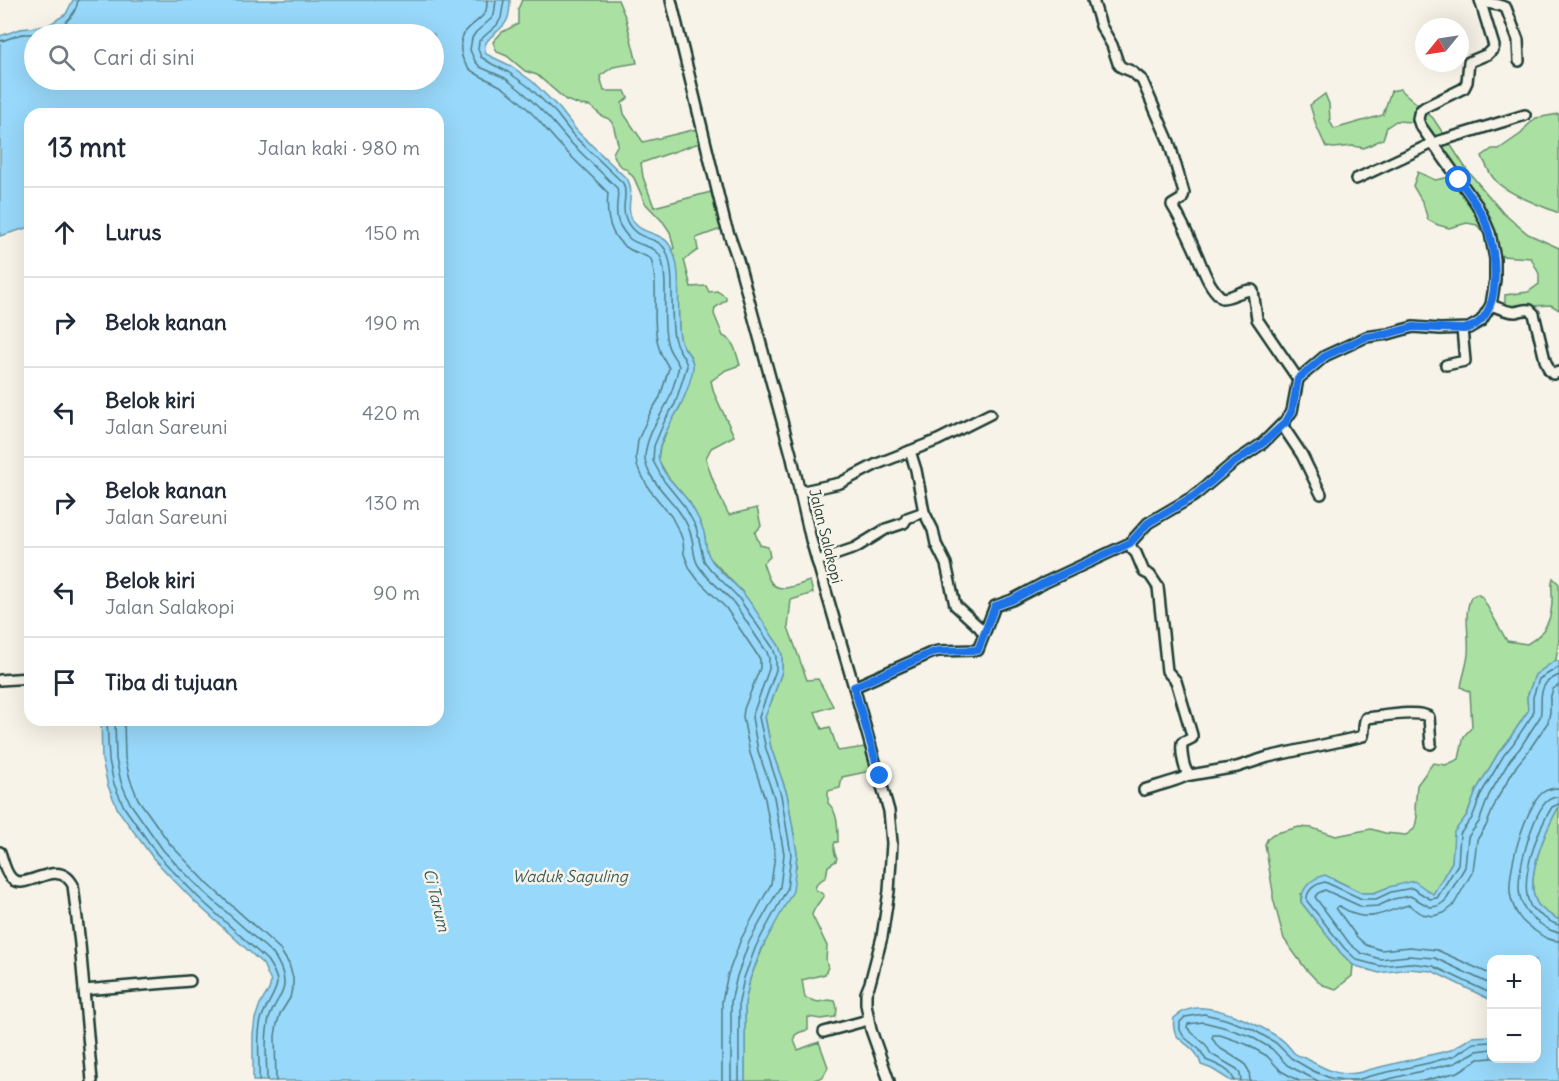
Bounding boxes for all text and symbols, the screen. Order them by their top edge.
north arrow [1415,18,1469,72]
search box [24,24,444,90]
icon: search [45,41,78,74]
text: Cari di sini [93,43,195,71]
text: 13 mnt [48,131,126,164]
text: Jalan kaki · 980 m [258,135,420,160]
route start [1445,166,1471,192]
icon: ahead [48,216,81,249]
text: Lurus [105,218,161,246]
text: 150 m [365,220,420,245]
icon: right [48,306,81,339]
text: Belok kanan [105,308,227,336]
text: 190 m [365,310,420,335]
text: Belok kiri [105,386,195,414]
icon: left [48,396,81,429]
text: 420 m [362,400,420,425]
text: Jalan Sareuni [105,414,227,439]
text: Belok kanan [105,476,227,504]
icon: right [48,486,81,519]
street label: Jalan Salakopi [805,487,847,585]
text: 130 m [365,490,420,515]
text: Jalan Sareuni [105,504,227,529]
text: Belok kiri [105,566,195,594]
icon: left [48,576,81,609]
text: 90 m [373,580,420,605]
text: Jalan Salakopi [105,594,234,619]
icon: arrive [48,666,81,699]
text: Tiba di tujuan [105,668,238,696]
route end [866,762,892,788]
water label: Ci Tarum [420,866,455,935]
water label: Waduk Saguling [512,866,629,886]
map controls [1487,955,1541,1063]
button: + [1487,955,1541,1009]
button: − [1487,1009,1541,1063]

